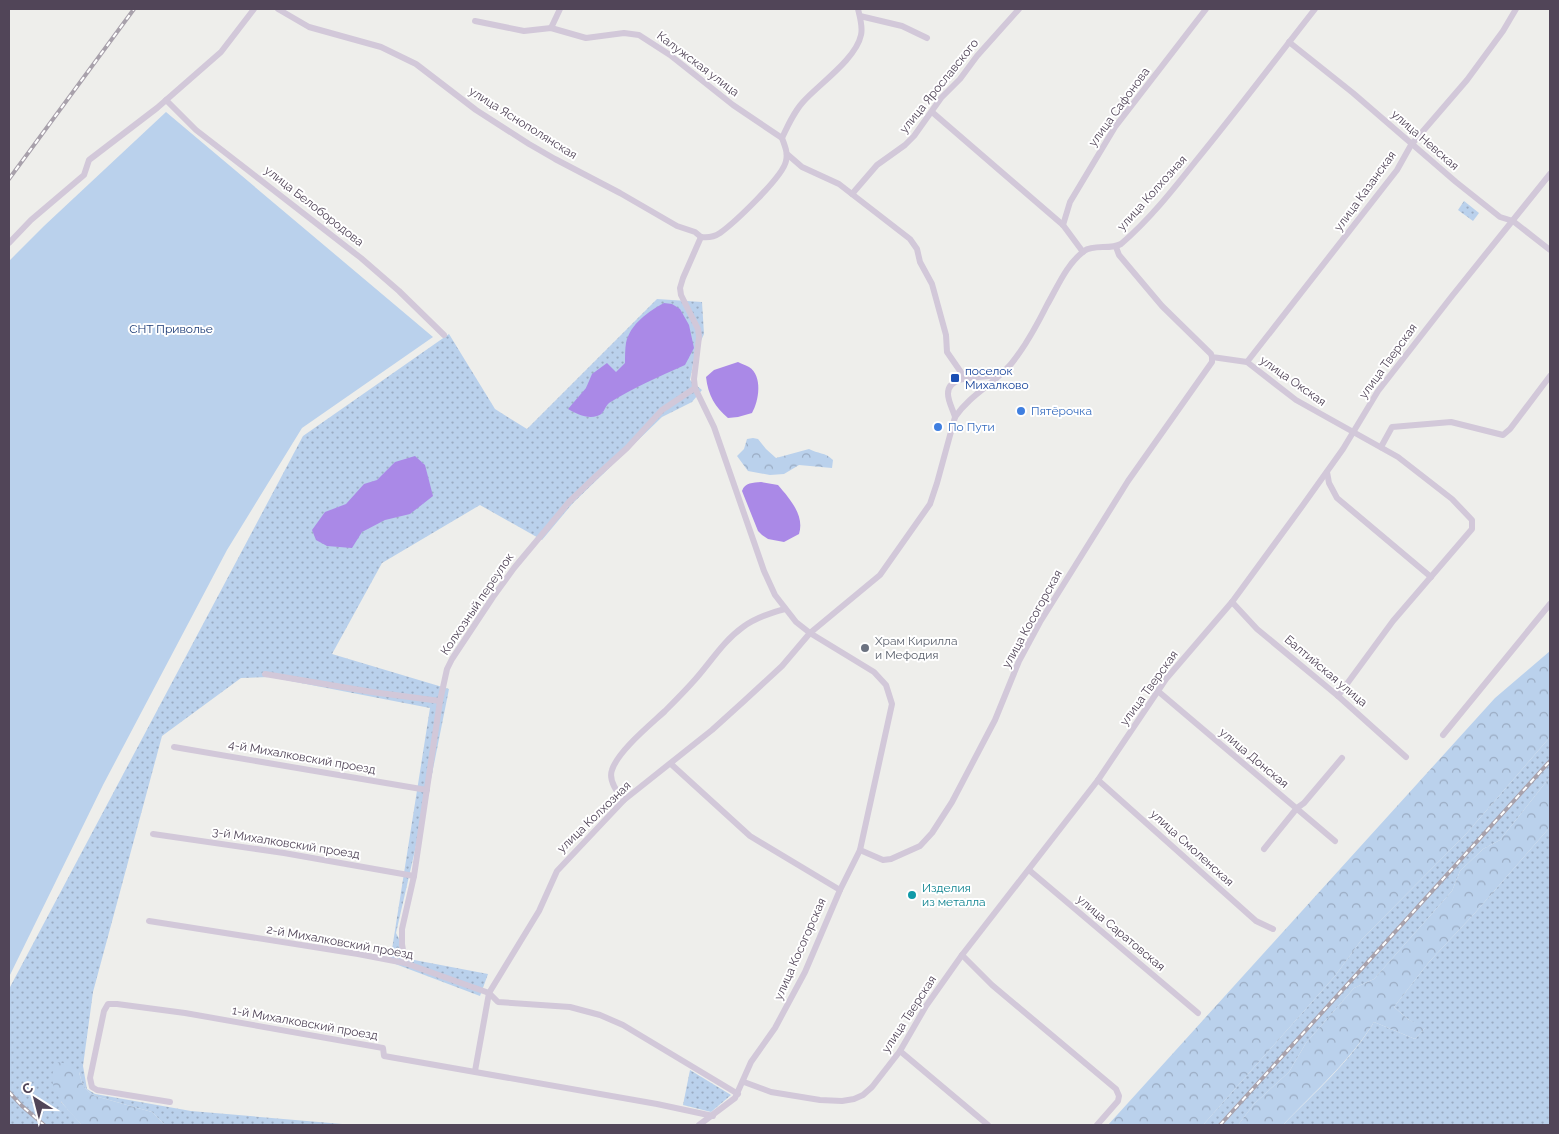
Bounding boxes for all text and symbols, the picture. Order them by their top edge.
street label: Калужская улица [654,29,742,99]
street label: улица Ярославского [897,36,981,136]
street label: улица Сафонова [1086,65,1152,149]
street label: улица Яснополянская [466,84,580,162]
street label: улица Невская [1388,107,1462,173]
street label: улица Казанская [1331,148,1399,234]
street label: улица Колхозная [1114,152,1190,234]
street label: улица Белобородова [262,163,366,249]
street label: улица Тверская [1356,321,1420,401]
park label: СНТ Приволье [129,322,213,336]
street label: улица Окская [1257,353,1329,409]
place label: поселок Михалково [965,364,1029,392]
marker: поселок Михалково [949,372,961,384]
place label: Пятёрочка [1031,404,1092,418]
marker: Пятёрочка [1015,405,1027,417]
place label: По Пути [948,420,995,434]
marker: По Пути [932,421,944,433]
street label: Колхозный переулок [438,550,516,658]
street label: улица Косогорская [999,567,1065,671]
street label: Балтийская улица [1282,632,1370,710]
place label: Храм Кирилла и Мефодия [875,634,957,662]
marker: Храм Кирилла и Мефодия [859,642,871,654]
street label: улица Тверская [1117,648,1181,728]
street label: улица Донская [1217,725,1291,791]
street label: 4-й Михалковский проезд [227,737,377,777]
street label: улица Колхозная [554,778,634,856]
street label: улица Смоленская [1147,807,1237,889]
street label: 3-й Михалковский проезд [211,824,361,862]
place label: Изделия из металла [922,881,986,909]
marker: Изделия из металла [906,889,918,901]
street label: улица Саратовская [1074,892,1168,974]
street label: улица Косогорская [771,896,829,1002]
street label: 2-й Михалковский проезд [265,922,415,962]
street label: улица Тверская [879,973,939,1055]
street label: 1-й Михалковский проезд [231,1003,379,1043]
north arrow [10,1074,60,1124]
text: С [19,1079,36,1098]

